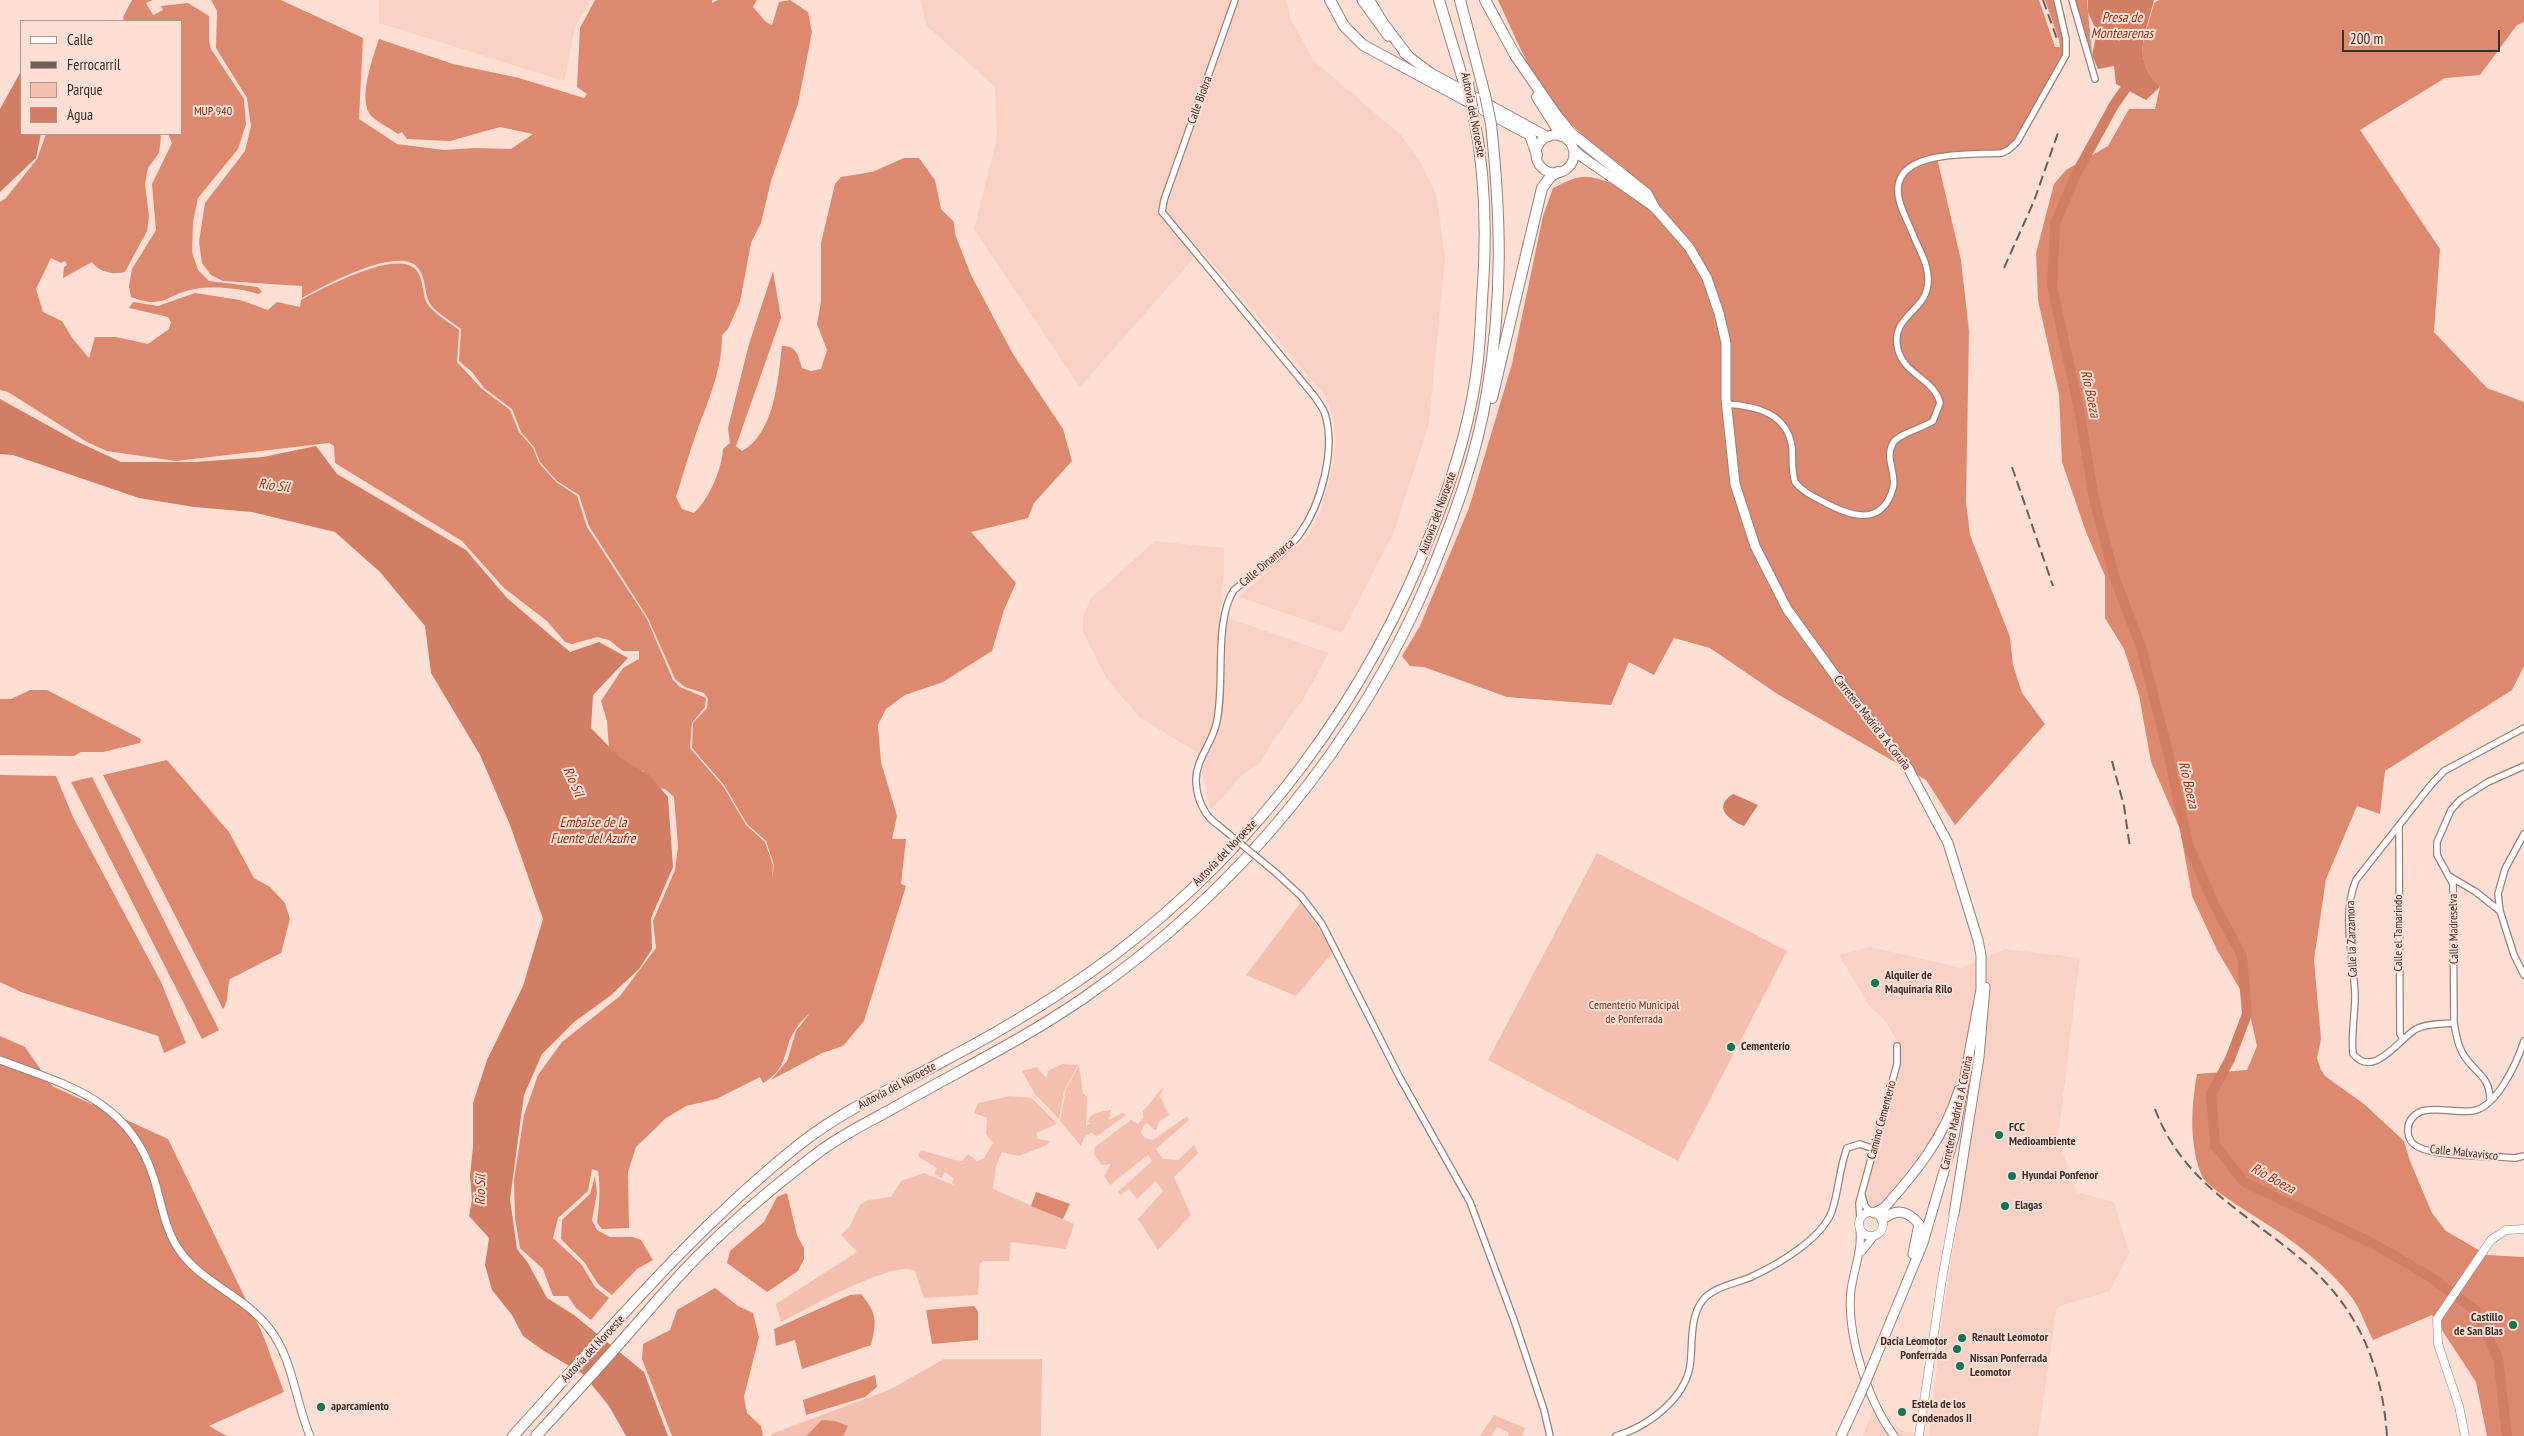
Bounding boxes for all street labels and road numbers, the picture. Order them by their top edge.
street label: Autovía del Noroeste [1458,71,1488,159]
street label: Calle Biobra [1185,74,1215,126]
street label: Autovía del Noroeste [1416,470,1460,556]
street label: Calle Dinamarca [1237,536,1297,590]
street label: Carretera Madrid a A Coruña [1831,673,1913,773]
street label: Autovía del Noroeste [1190,817,1260,889]
street label: Calle Madreselva [2446,894,2462,964]
street label: Calle el Tamarindo [2392,895,2406,971]
street label: Calle la Zarzamora [2343,900,2361,978]
street label: Carretera Madrid a A Coruña [1938,1055,1976,1171]
street label: Autovía del Noroeste [855,1059,939,1113]
street label: Camino Cementerio [1865,1079,1899,1161]
street label: Calle Malvavisco [2429,1142,2499,1164]
street label: Autovía del Noroeste [558,1312,628,1386]

